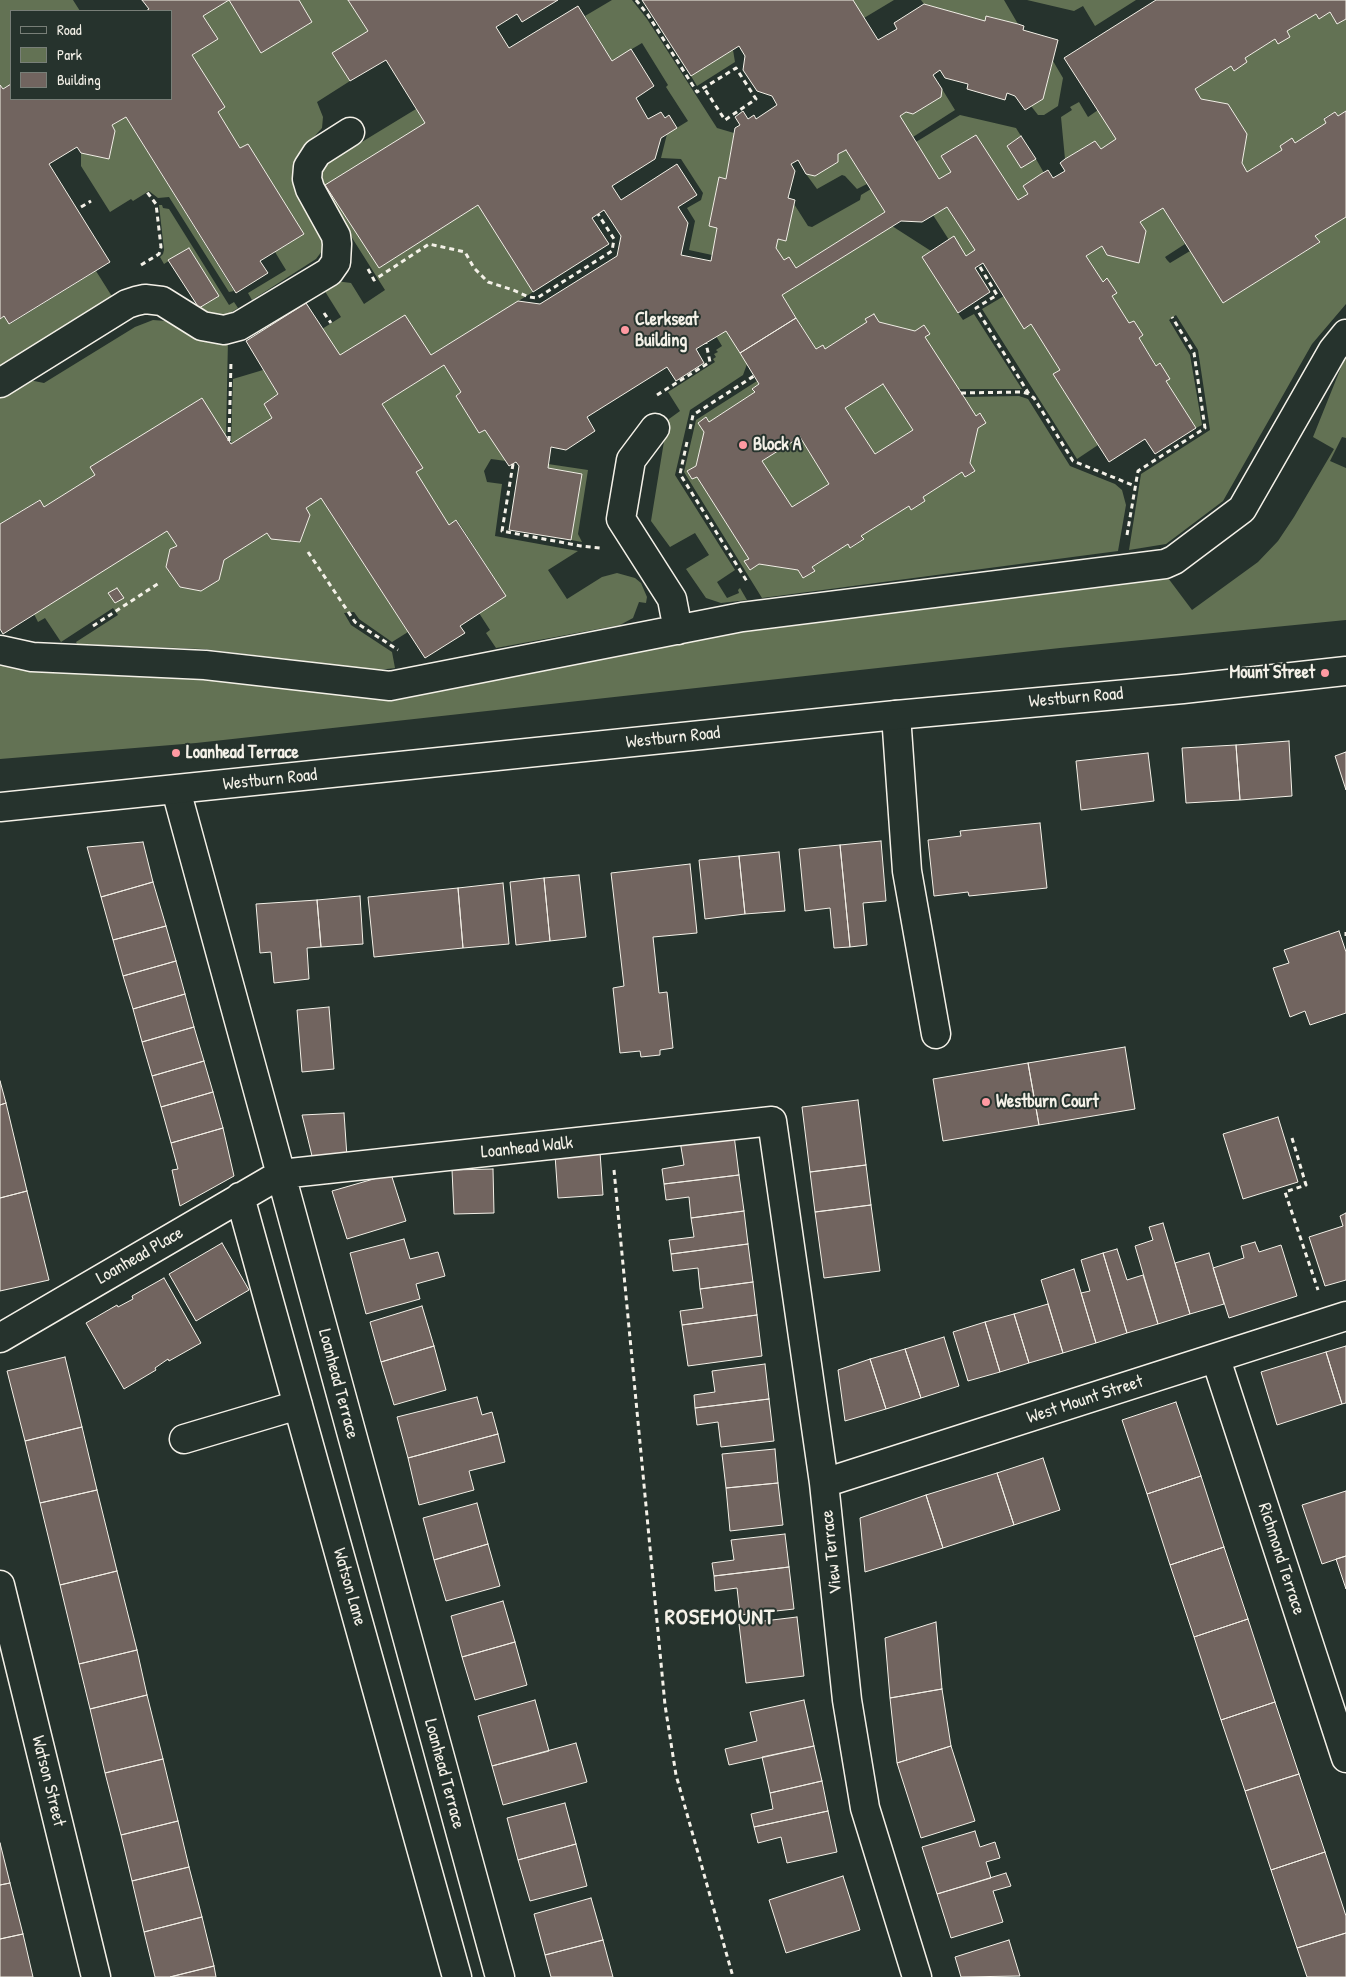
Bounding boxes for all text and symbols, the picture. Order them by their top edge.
legend [10,10,172,100]
text: Road [57,19,82,40]
text: Park [57,44,82,65]
text: Building [57,69,101,90]
place label: Clerkseat Building [635,309,699,352]
marker: Clerkseat Building [619,324,631,336]
place label: Block A [753,434,802,456]
marker: Block A [737,439,749,451]
place label: Mount Street [1229,662,1315,684]
marker: Mount Street [1319,667,1331,679]
street label: Westburn Road [1028,683,1124,713]
street label: Westburn Road [625,722,721,754]
place label: Loanhead Terrace [186,742,299,764]
marker: Loanhead Terrace [170,747,182,759]
street label: Westburn Road [222,764,318,796]
place label: Westburn Court [996,1091,1099,1113]
marker: Westburn Court [980,1096,992,1108]
street label: Loanhead Walk [480,1132,574,1164]
street label: Loanhead Place [93,1222,187,1290]
street label: Loanhead Terrace [313,1327,363,1441]
street label: West Mount Street [1024,1371,1146,1429]
street label: Richmond Terrace [1253,1500,1309,1618]
street label: View Terrace [817,1509,847,1595]
street label: Watson Lane [328,1546,370,1628]
district label: ROSEMOUNT [664,1605,776,1631]
street label: Loanhead Terrace [419,1717,469,1831]
street label: Watson Street [26,1733,70,1829]

